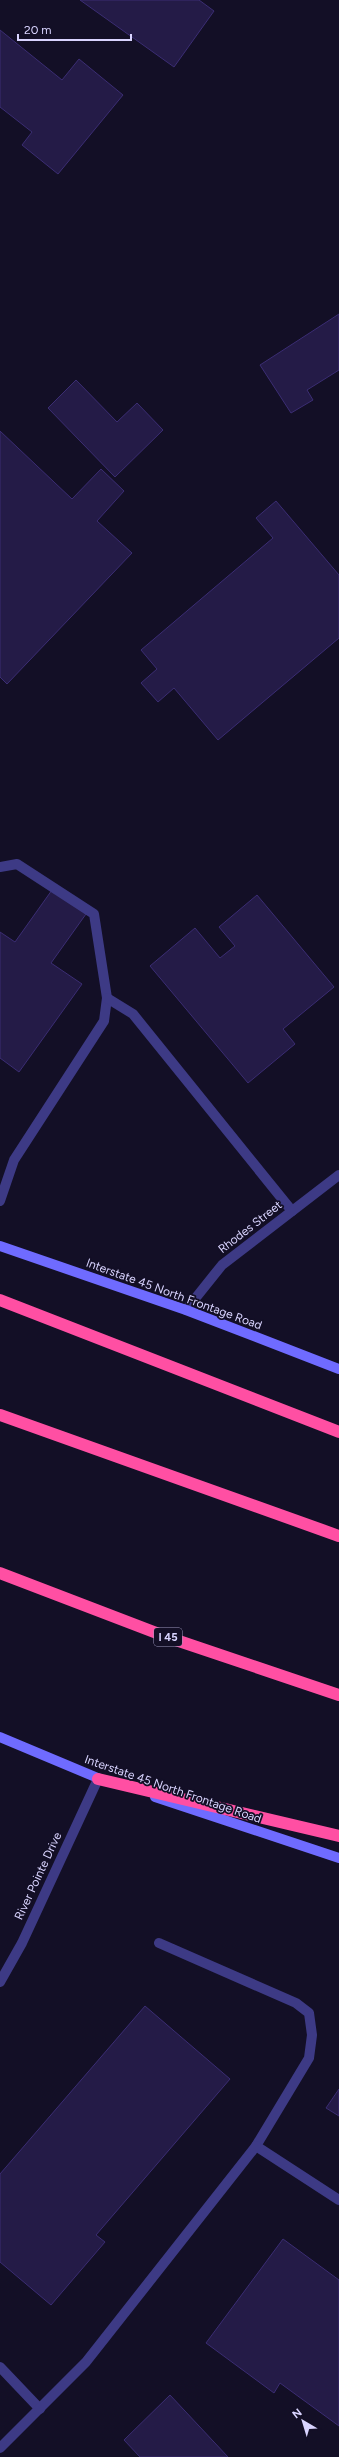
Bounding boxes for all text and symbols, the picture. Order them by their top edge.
scale bar [18,16,131,42]
text: 20 m [24,23,52,37]
street label: Rhodes Street [215,1198,285,1256]
street label: Interstate 45 North Frontage Road [84,1256,264,1332]
road number: I 45 [154,1628,182,1646]
street label: Interstate 45 North Frontage Road [83,1752,263,1826]
street label: River Pointe Drive [12,1830,65,1922]
north arrow [283,2401,323,2441]
text: N [290,2406,305,2421]

